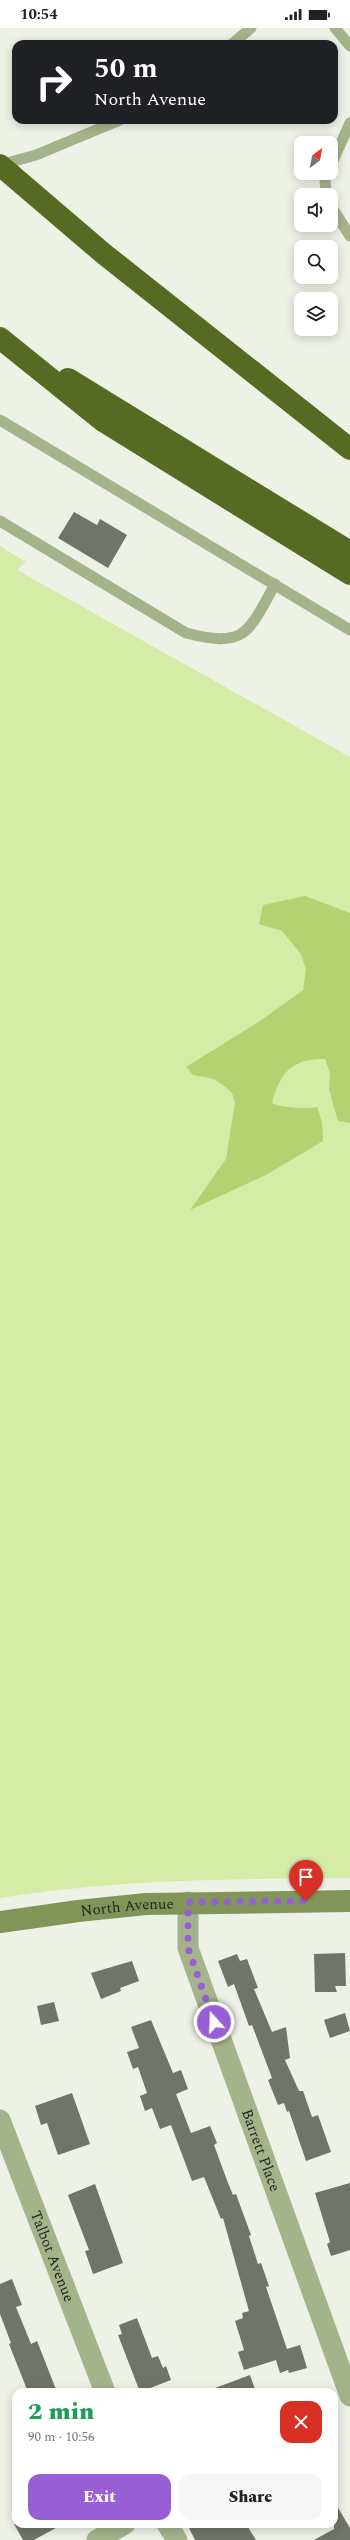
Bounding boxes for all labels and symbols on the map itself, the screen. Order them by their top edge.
north arrow [294,136,338,180]
pin [289,1860,323,1901]
street label: North Avenue [79,1892,174,1922]
position arrow [193,2001,235,2043]
street label: Barrett Place [236,2106,287,2195]
street label: Talbot Avenue [24,2207,81,2305]

